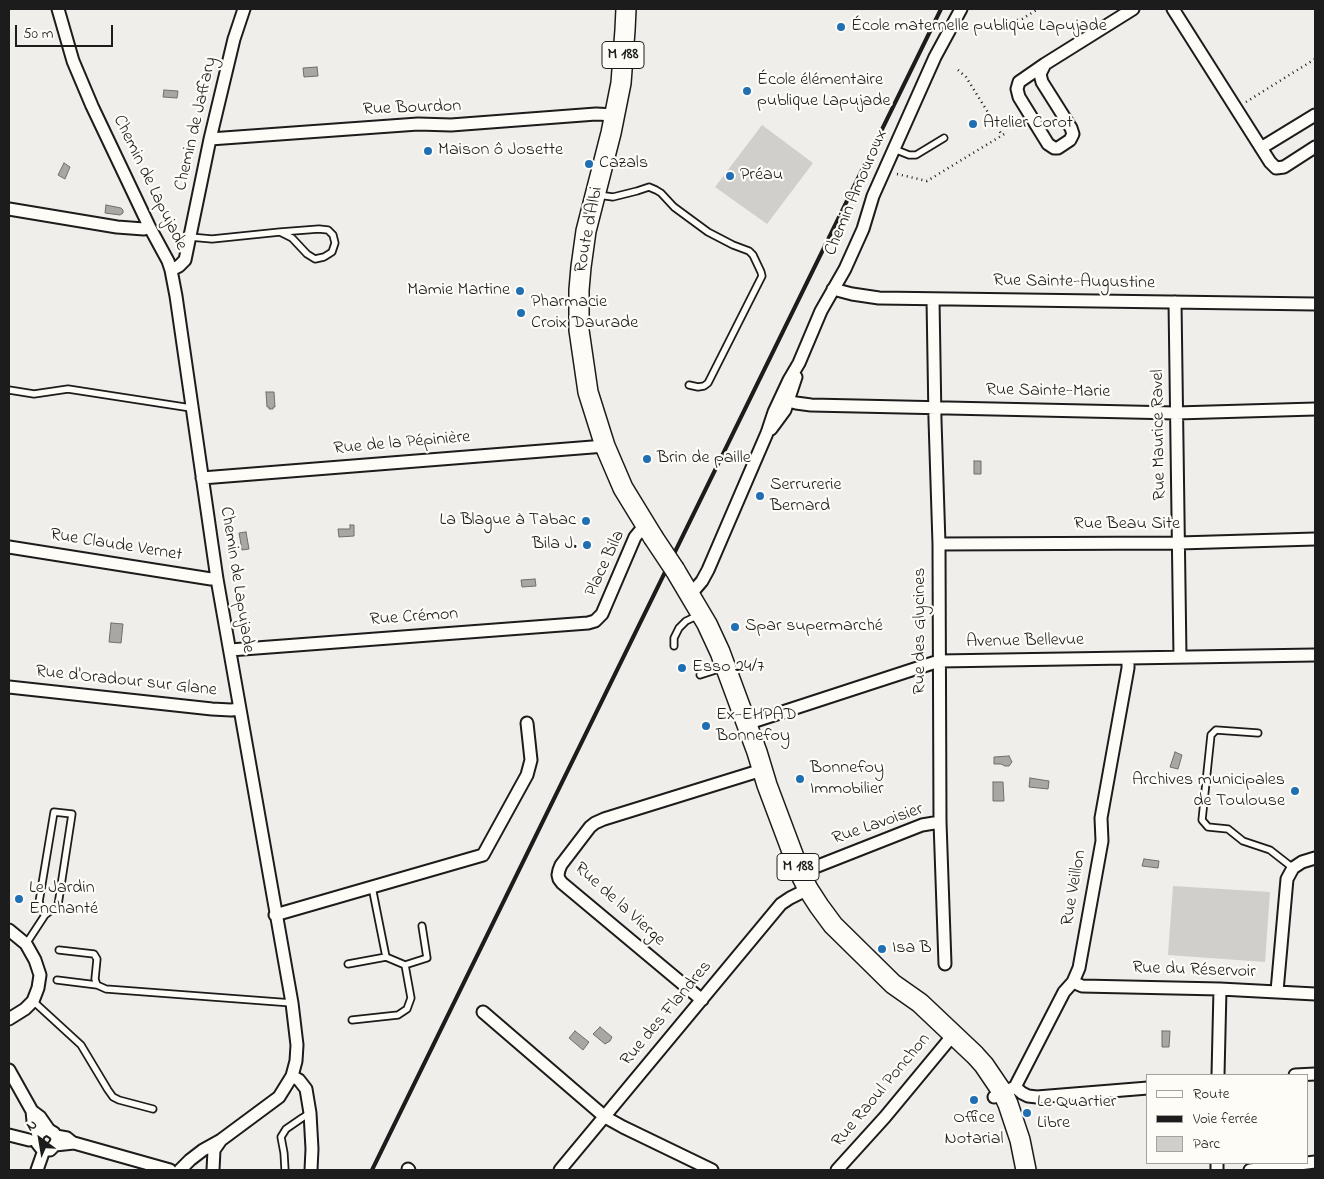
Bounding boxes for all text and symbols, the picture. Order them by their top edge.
scale bar [18,15,115,47]
place label: École maternelle publique Lapujade [851,16,1107,38]
marker: École maternelle publique Lapujade [835,21,847,33]
text: 50 m [23,23,53,45]
road number: M 188 [602,42,644,68]
street label: Chemin de Jaffary [171,55,223,193]
place label: École élémentaire publique Lapujade [757,70,890,112]
marker: École élémentaire publique Lapujade [741,85,753,97]
street label: Rue Bourdon [362,96,462,122]
street label: Chemin de Lapujade [107,112,191,254]
place label: Atelier Corot [983,113,1073,135]
marker: Atelier Corot [967,118,979,130]
street label: Chemin Amouroux [821,127,893,259]
place label: Maison ô Josette [438,140,563,162]
marker: Maison ô Josette [422,145,434,157]
place label: Cazals [599,153,648,175]
marker: Cazals [583,158,595,170]
place label: Préau [740,165,783,187]
marker: Préau [724,170,736,182]
street label: Route d'Albi [571,185,609,275]
street label: Rue Sainte-Augustine [993,271,1155,295]
place label: Mamie Martine [407,280,510,302]
marker: Mamie Martine [514,285,526,297]
place label: Pharmacie Croix Daurade [531,292,638,334]
marker: Pharmacie Croix Daurade [515,307,527,319]
street label: Rue Maurice Ravel [1148,369,1172,501]
street label: Rue Sainte-Marie [986,380,1110,404]
street label: Rue de la Pépinière [333,427,471,461]
place label: Brin de paille [657,448,751,470]
marker: Brin de paille [641,453,653,465]
place label: Serrurerie Bernard [770,475,842,518]
marker: Serrurerie Bernard [754,490,766,502]
street label: Chemin de Lapujade [214,505,258,655]
place label: La Blague à Tabac [440,510,576,532]
street label: Rue Beau Site [1074,514,1180,536]
marker: La Blague à Tabac [580,515,592,527]
street label: Rue Claude Vernet [48,525,184,567]
street label: Place Bila [581,527,631,601]
place label: Bila J. [532,534,577,556]
marker: Bila J. [581,539,593,551]
street label: Rue des Glycines [910,568,932,694]
street label: Rue Crémon [369,604,459,632]
place label: Spar supermarché [745,616,883,638]
marker: Spar supermarché [729,621,741,633]
street label: Avenue Bellevue [966,630,1084,654]
place label: Esso 24/7 [692,657,764,679]
street label: Rue d'Oradour sur Glane [34,662,218,702]
marker: Esso 24/7 [676,662,688,674]
place label: Ex-EHPAD Bonnefoy [716,705,797,748]
marker: Ex-EHPAD Bonnefoy [700,720,712,732]
place label: Bonnefoy Immobilier [810,758,884,801]
place label: Archives municipales de Toulouse [1132,770,1285,812]
marker: Bonnefoy Immobilier [794,773,806,785]
marker: Archives municipales de Toulouse [1289,785,1301,797]
street label: Rue Lavoisier [830,799,926,851]
street label: Rue Veillon [1058,848,1092,928]
road number: M 188 [777,854,819,880]
street label: Rue de la Vierge [569,858,669,952]
place label: Le Jardin Enchanté [29,878,98,921]
marker: Le Jardin Enchanté [13,893,25,905]
place label: Isa B [892,938,932,960]
marker: Isa B [876,943,888,955]
street label: Rue des Flandres [617,957,717,1071]
street label: Rue du Réservoir [1132,958,1256,984]
street label: Rue Raoul Ponchon [828,1030,936,1152]
legend [1146,1074,1309,1164]
text: Route [1193,1083,1229,1105]
place label: Le Quartier Libre [1037,1092,1116,1134]
marker: Office Notarial [968,1094,980,1106]
marker: Le Quartier Libre [1021,1107,1033,1119]
place label: Office Notarial [945,1108,1003,1150]
text: Voie ferrée [1193,1108,1257,1130]
north arrow [15,1114,65,1164]
text: N [22,1114,41,1137]
text: Parc [1193,1133,1220,1155]

